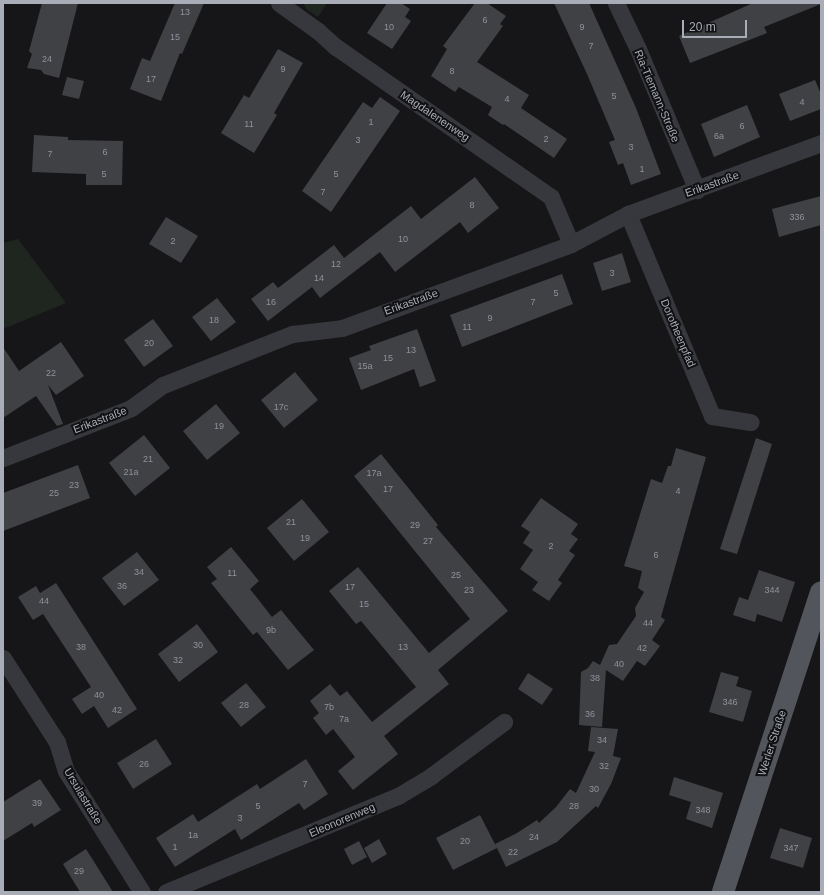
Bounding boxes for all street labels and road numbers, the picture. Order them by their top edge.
street label: Ria-Tiemann-Straße [632,48,682,144]
street label: Magdalenenweg [398,88,472,144]
street label: Erikastraße [683,168,741,200]
street label: Erikastraße [382,286,440,318]
street label: Dorotheenpfad [658,297,698,369]
street label: Erikastraße [71,404,129,436]
street label: Werler Straße [755,709,789,777]
street label: Ursulastraße [61,766,105,826]
street label: Eleonorenweg [307,800,377,840]

